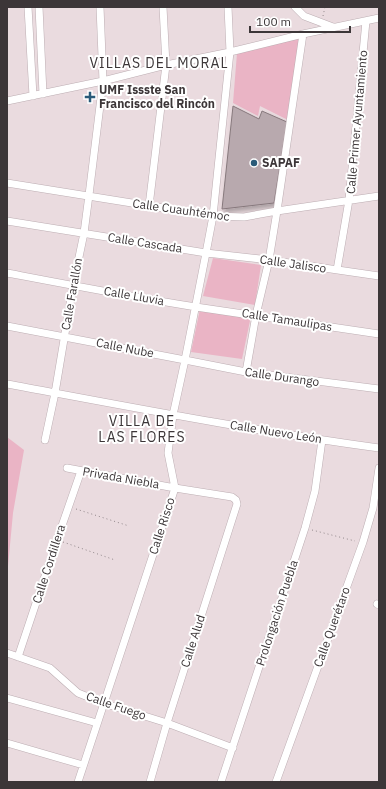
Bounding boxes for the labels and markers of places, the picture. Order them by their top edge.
place label: UMF Issste San Francisco del Rincón [99,82,215,111]
marker: UMF Issste San Francisco del Rincón [84,91,96,103]
place label: SAPAF [262,155,300,170]
marker: SAPAF [249,158,259,168]

